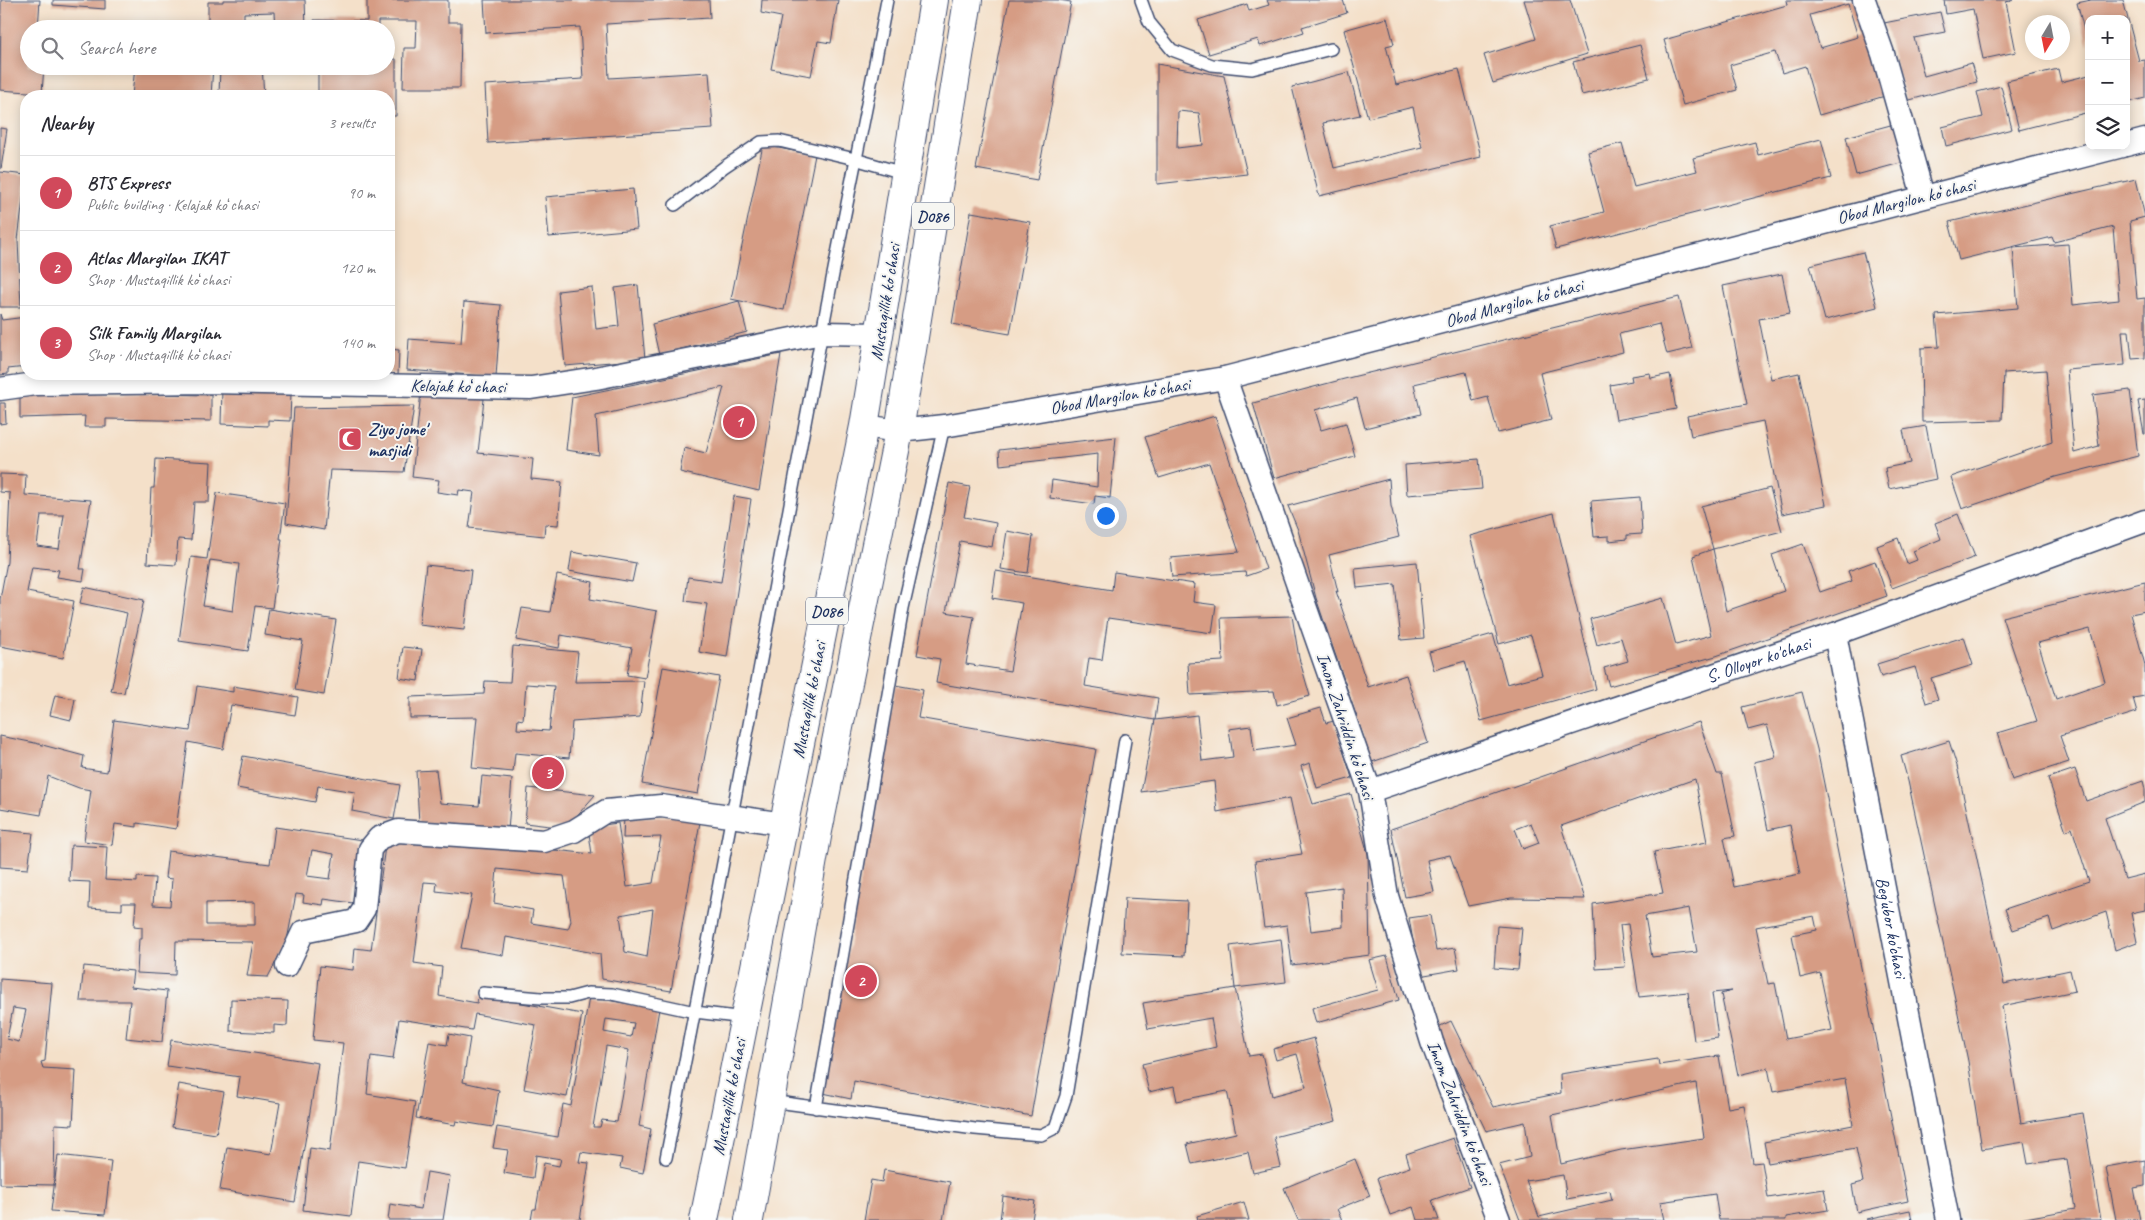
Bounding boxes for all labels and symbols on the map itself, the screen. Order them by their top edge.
north arrow [2025,15,2070,60]
street label: Obod Margilon koʻchasi [1835,173,1980,229]
road number: D086 [912,202,954,230]
street label: Mustaqillik koʻchasi [865,239,906,362]
street label: Obod Margilon koʻchasi [1443,273,1588,332]
street label: Obod Margilon koʻchasi [1048,372,1194,419]
street label: Kelajak koʻchasi [410,374,509,398]
pin: 1 [723,403,755,441]
place label: Ziyo jome' masjidi [368,418,431,461]
mosque icon: Ziyo jome' masjidi [337,426,363,452]
your location [1093,503,1119,529]
road number: D086 [806,598,848,624]
street label: S. Olloyor ko'chasi [1703,631,1816,688]
street label: Mustaqillik koʻchasi [787,637,832,760]
street label: Imom Zahriddin koʻchasi [1312,650,1381,805]
pin: 3 [532,754,564,792]
street label: Beg'ubor ko'chasi [1871,875,1913,982]
pin: 2 [845,962,877,1000]
street label: Mustaqillik koʻchasi [707,1034,752,1157]
street label: Imom Zahriddin koʻchasi [1422,1038,1499,1191]

